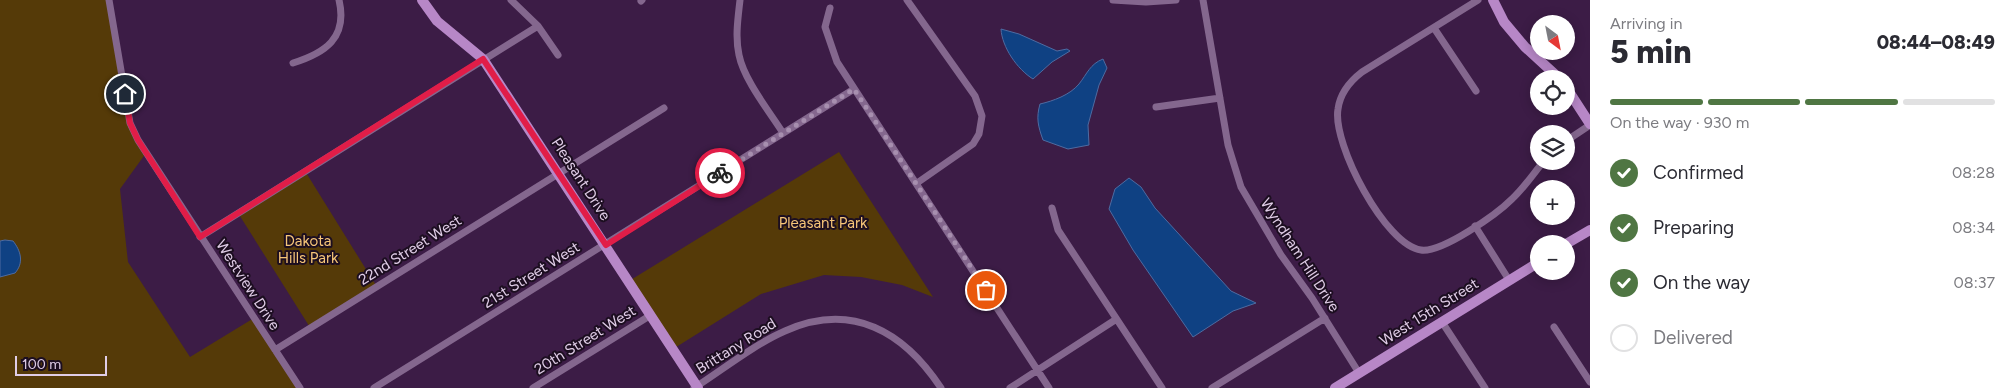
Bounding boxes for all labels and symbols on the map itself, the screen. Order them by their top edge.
north arrow [1530,15,1575,60]
pin [104,73,146,115]
street label: Pleasant Drive [548,134,614,224]
courier [695,148,745,198]
street label: Wyndham Hill Drive [1257,195,1343,315]
street label: 22nd Street West [355,211,465,289]
park label: Pleasant Park [779,214,868,232]
park label: Dakota Hills Park [278,232,339,267]
street label: Westview Drive [212,236,284,334]
street label: 21st Street West [479,238,583,312]
pin [965,269,1007,311]
street label: West 15th Street [1376,274,1482,350]
street label: 20th Street West [531,301,639,378]
street label: Brittany Road [693,314,779,378]
scale bar [15,353,108,376]

